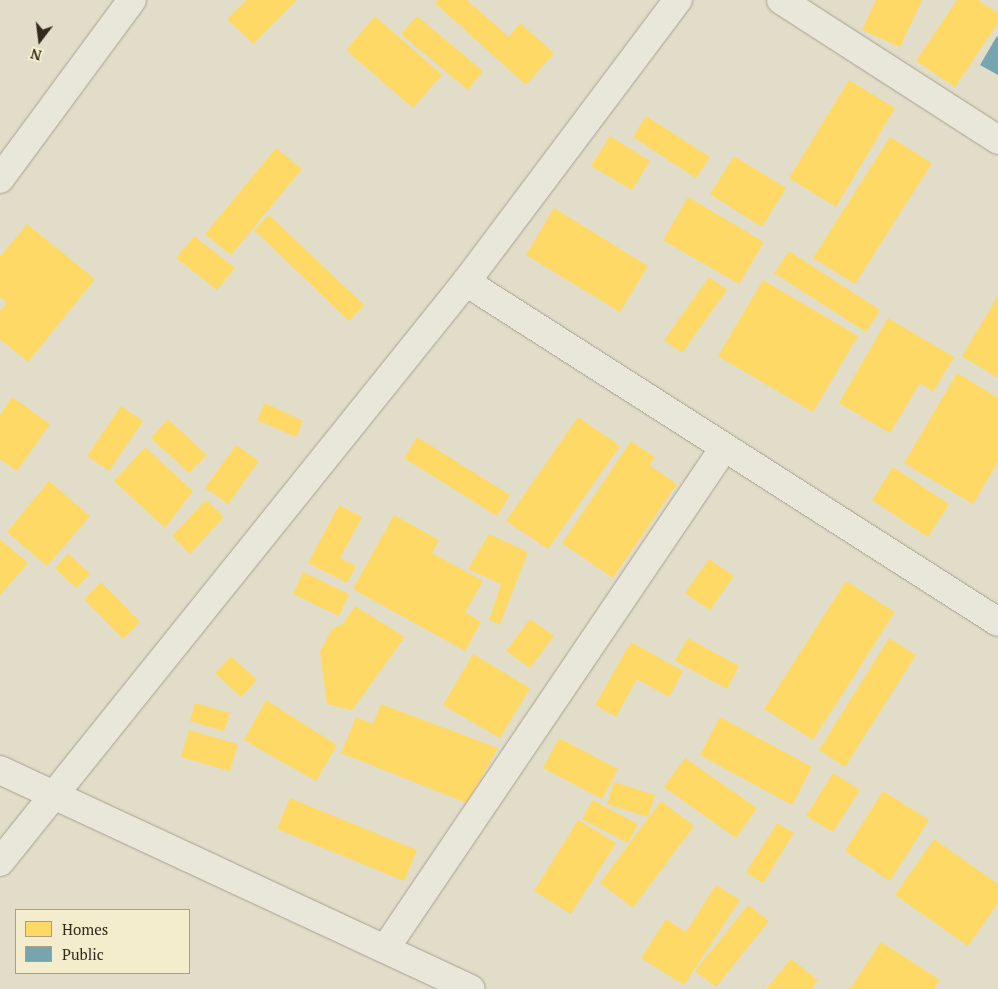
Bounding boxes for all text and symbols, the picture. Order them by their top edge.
north arrow [15,15,65,65]
text: N [28,44,44,66]
legend [15,909,190,974]
text: Homes [62,919,108,939]
text: Public [62,944,104,964]

